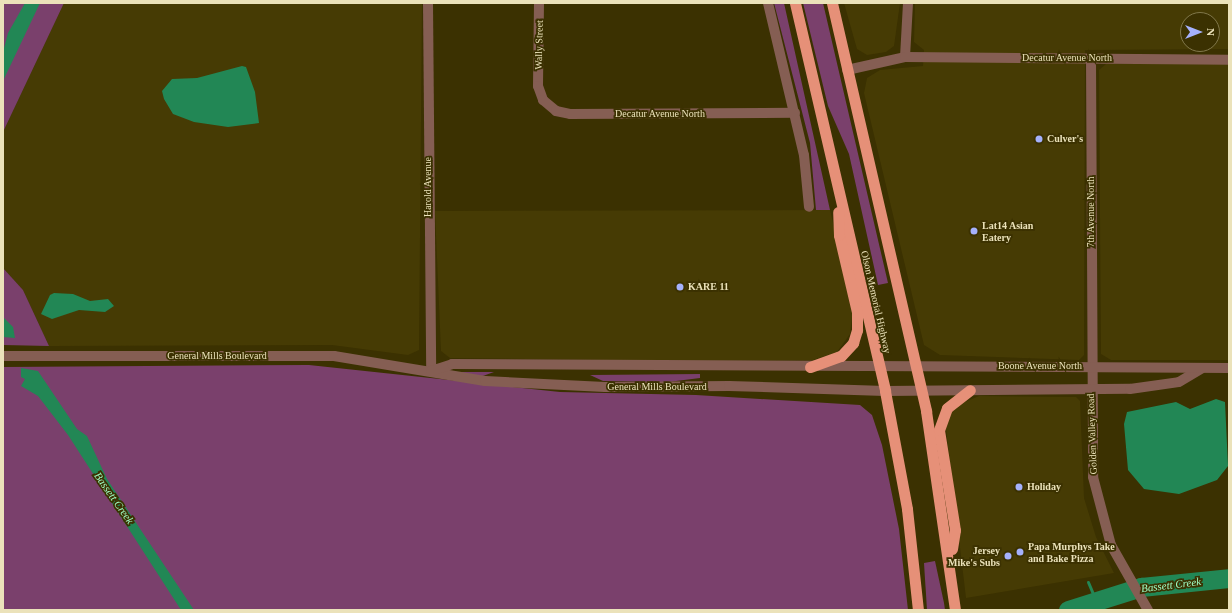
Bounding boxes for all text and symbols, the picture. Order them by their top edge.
north arrow [1180,12,1220,52]
street label: Wally Street [533,20,545,70]
text: N [1205,28,1217,36]
street label: Decatur Avenue North [1022,52,1112,64]
street label: Decatur Avenue North [615,108,705,120]
place label: Culver's [1047,133,1083,145]
marker: Culver's [1034,134,1044,144]
street label: Harold Avenue [422,157,434,217]
street label: 7th Avenue North [1085,176,1097,248]
place label: Lat14 Asian Eatery [982,219,1034,242]
marker: Lat14 Asian Eatery [969,226,979,236]
street label: Olson Memorial Highway [858,250,894,354]
place label: KARE 11 [688,281,729,293]
marker: KARE 11 [675,282,685,292]
street label: General Mills Boulevard [167,350,267,362]
street label: Boone Avenue North [998,360,1082,372]
street label: General Mills Boulevard [607,381,707,393]
street label: Golden Valley Road [1085,393,1099,475]
water label: Bassett Creek [91,469,137,527]
place label: Holiday [1027,481,1061,493]
marker: Holiday [1014,482,1024,492]
place label: Papa Murphys Take and Bake Pizza [1028,540,1115,564]
place label: Jersey Mike's Subs [948,544,1000,568]
marker: Papa Murphys Take and Bake Pizza [1015,547,1025,557]
marker: Jersey Mike's Subs [1003,551,1013,561]
water label: Bassett Creek [1140,575,1202,595]

